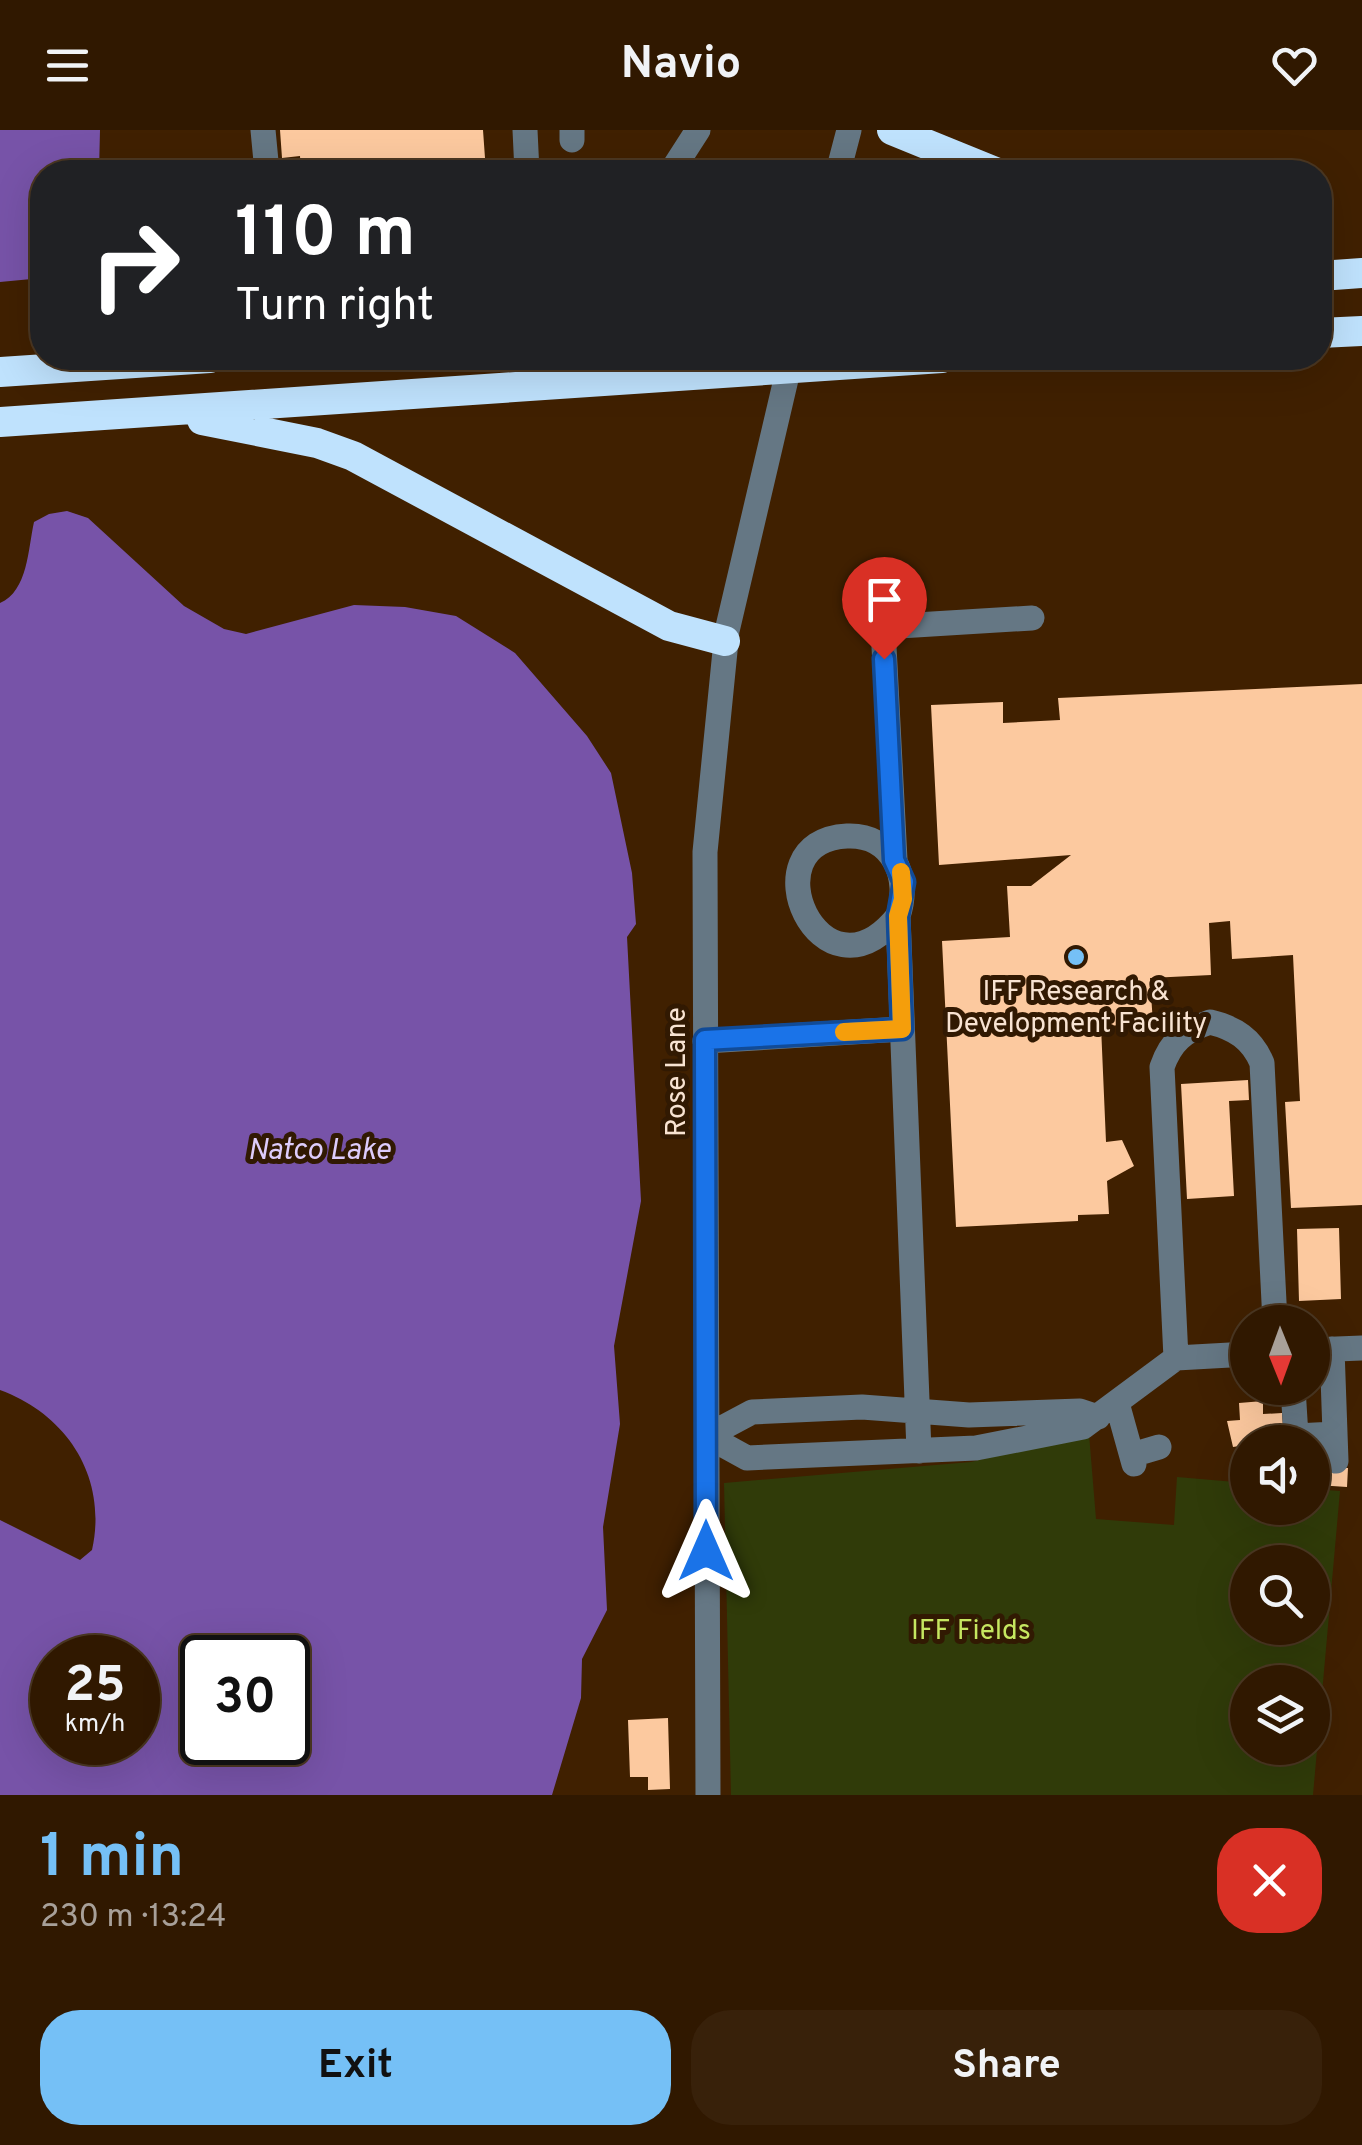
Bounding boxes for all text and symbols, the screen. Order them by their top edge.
text: Navio [621,37,741,94]
icon: menu [40,38,95,93]
icon: heart [1267,38,1322,93]
text: 110 m [235,192,416,281]
icon: right [70,200,200,330]
text: Turn right [235,279,434,336]
pin [842,557,927,660]
icon: arrive [857,572,912,627]
marker: IFF Research & Development Facility [1065,946,1087,968]
place label: IFF Research & Development Facility [945,975,1207,1043]
street label: Rose Lane [660,1007,696,1137]
water label: Natco Lake [247,1133,391,1170]
north arrow [1230,1305,1330,1405]
map controls [1230,1305,1330,1765]
button: sound [1230,1425,1330,1525]
position arrow [654,1499,758,1603]
button: search [1230,1545,1330,1645]
park label: IFF Fields [911,1614,1031,1650]
speed limit sign: 30 [180,1635,310,1765]
text: 25 [64,1656,126,1719]
button: layers [1230,1665,1330,1765]
text: km/h [65,1709,125,1741]
text: 1 min [40,1822,184,1898]
button: close [1217,1828,1322,1933]
text: 230 m · 13:24 [40,1898,226,1938]
button: Exit [40,2010,671,2125]
button: Share [691,2010,1322,2125]

